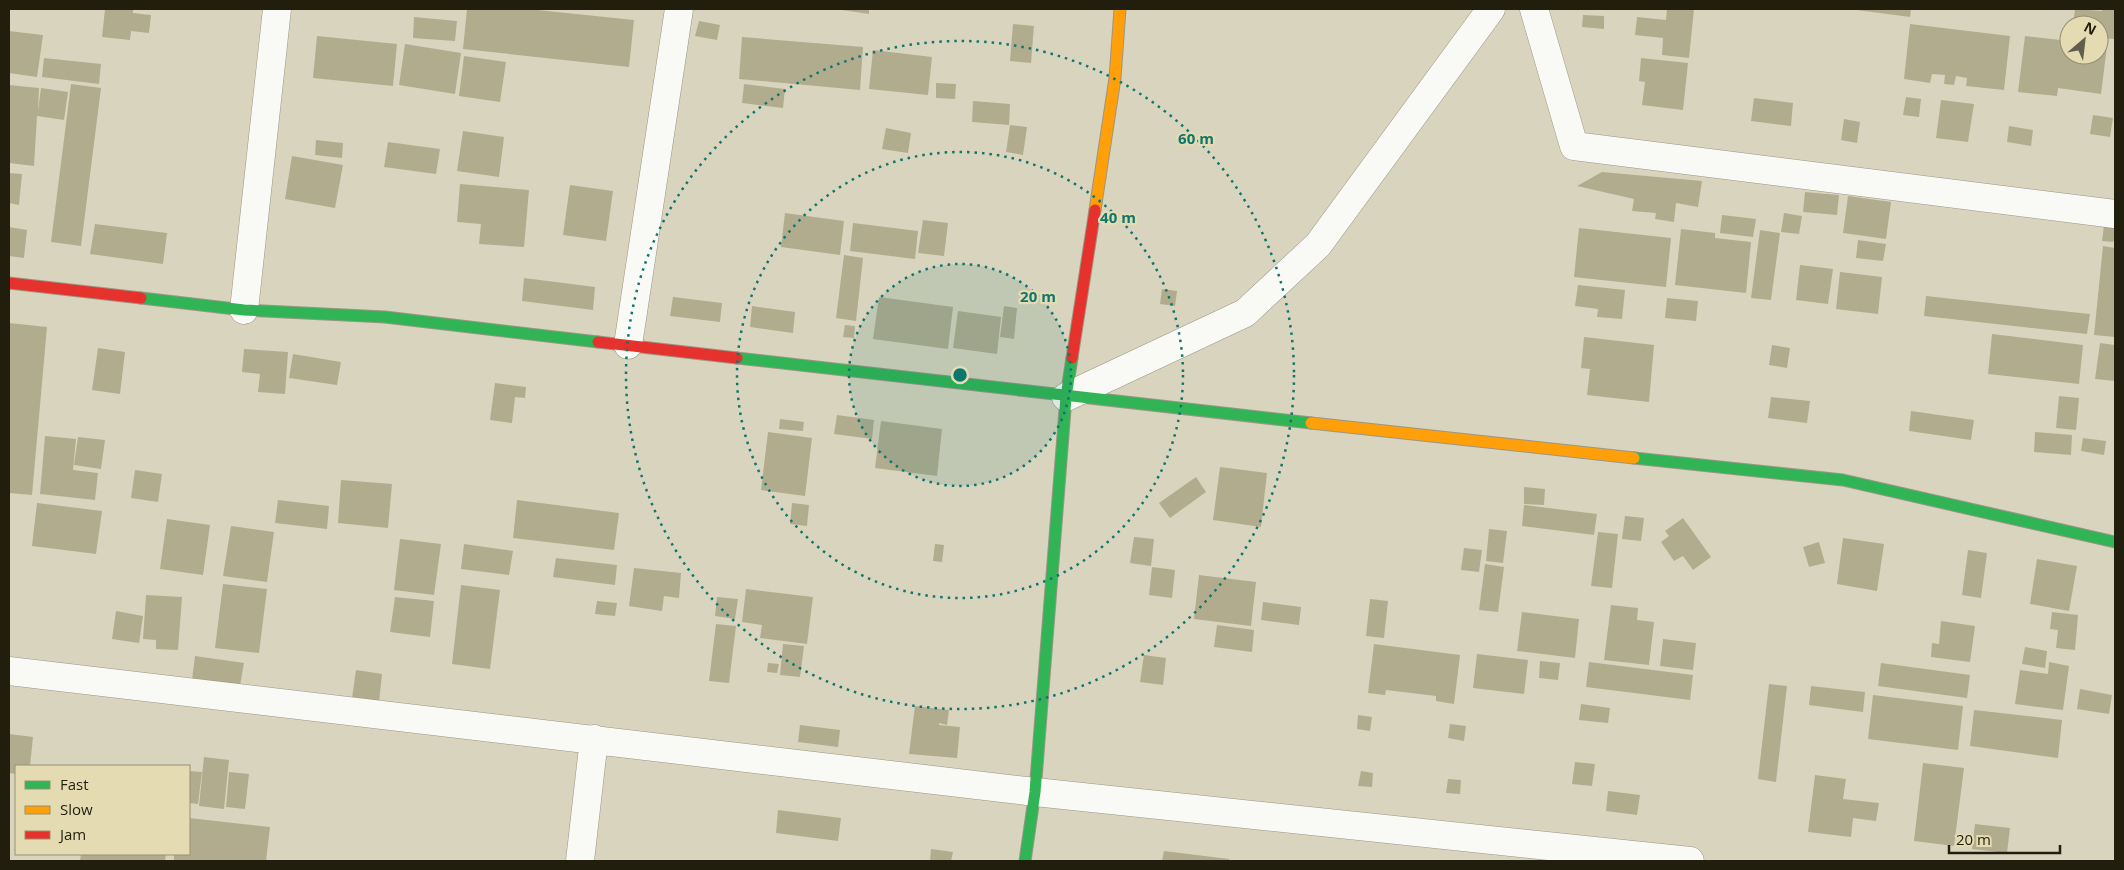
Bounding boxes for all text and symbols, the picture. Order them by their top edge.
north arrow [2059,15,2109,65]
text: N [2081,17,2100,39]
text: 60 m [1178,128,1214,148]
text: 40 m [1100,207,1136,227]
text: 20 m [1020,286,1056,306]
centre of rings [951,366,969,384]
legend [15,765,190,855]
text: Fast [60,774,89,794]
text: Slow [60,799,93,819]
scale bar [1949,822,2060,854]
text: Jam [58,824,86,844]
text: 20 m [1956,829,1991,849]

